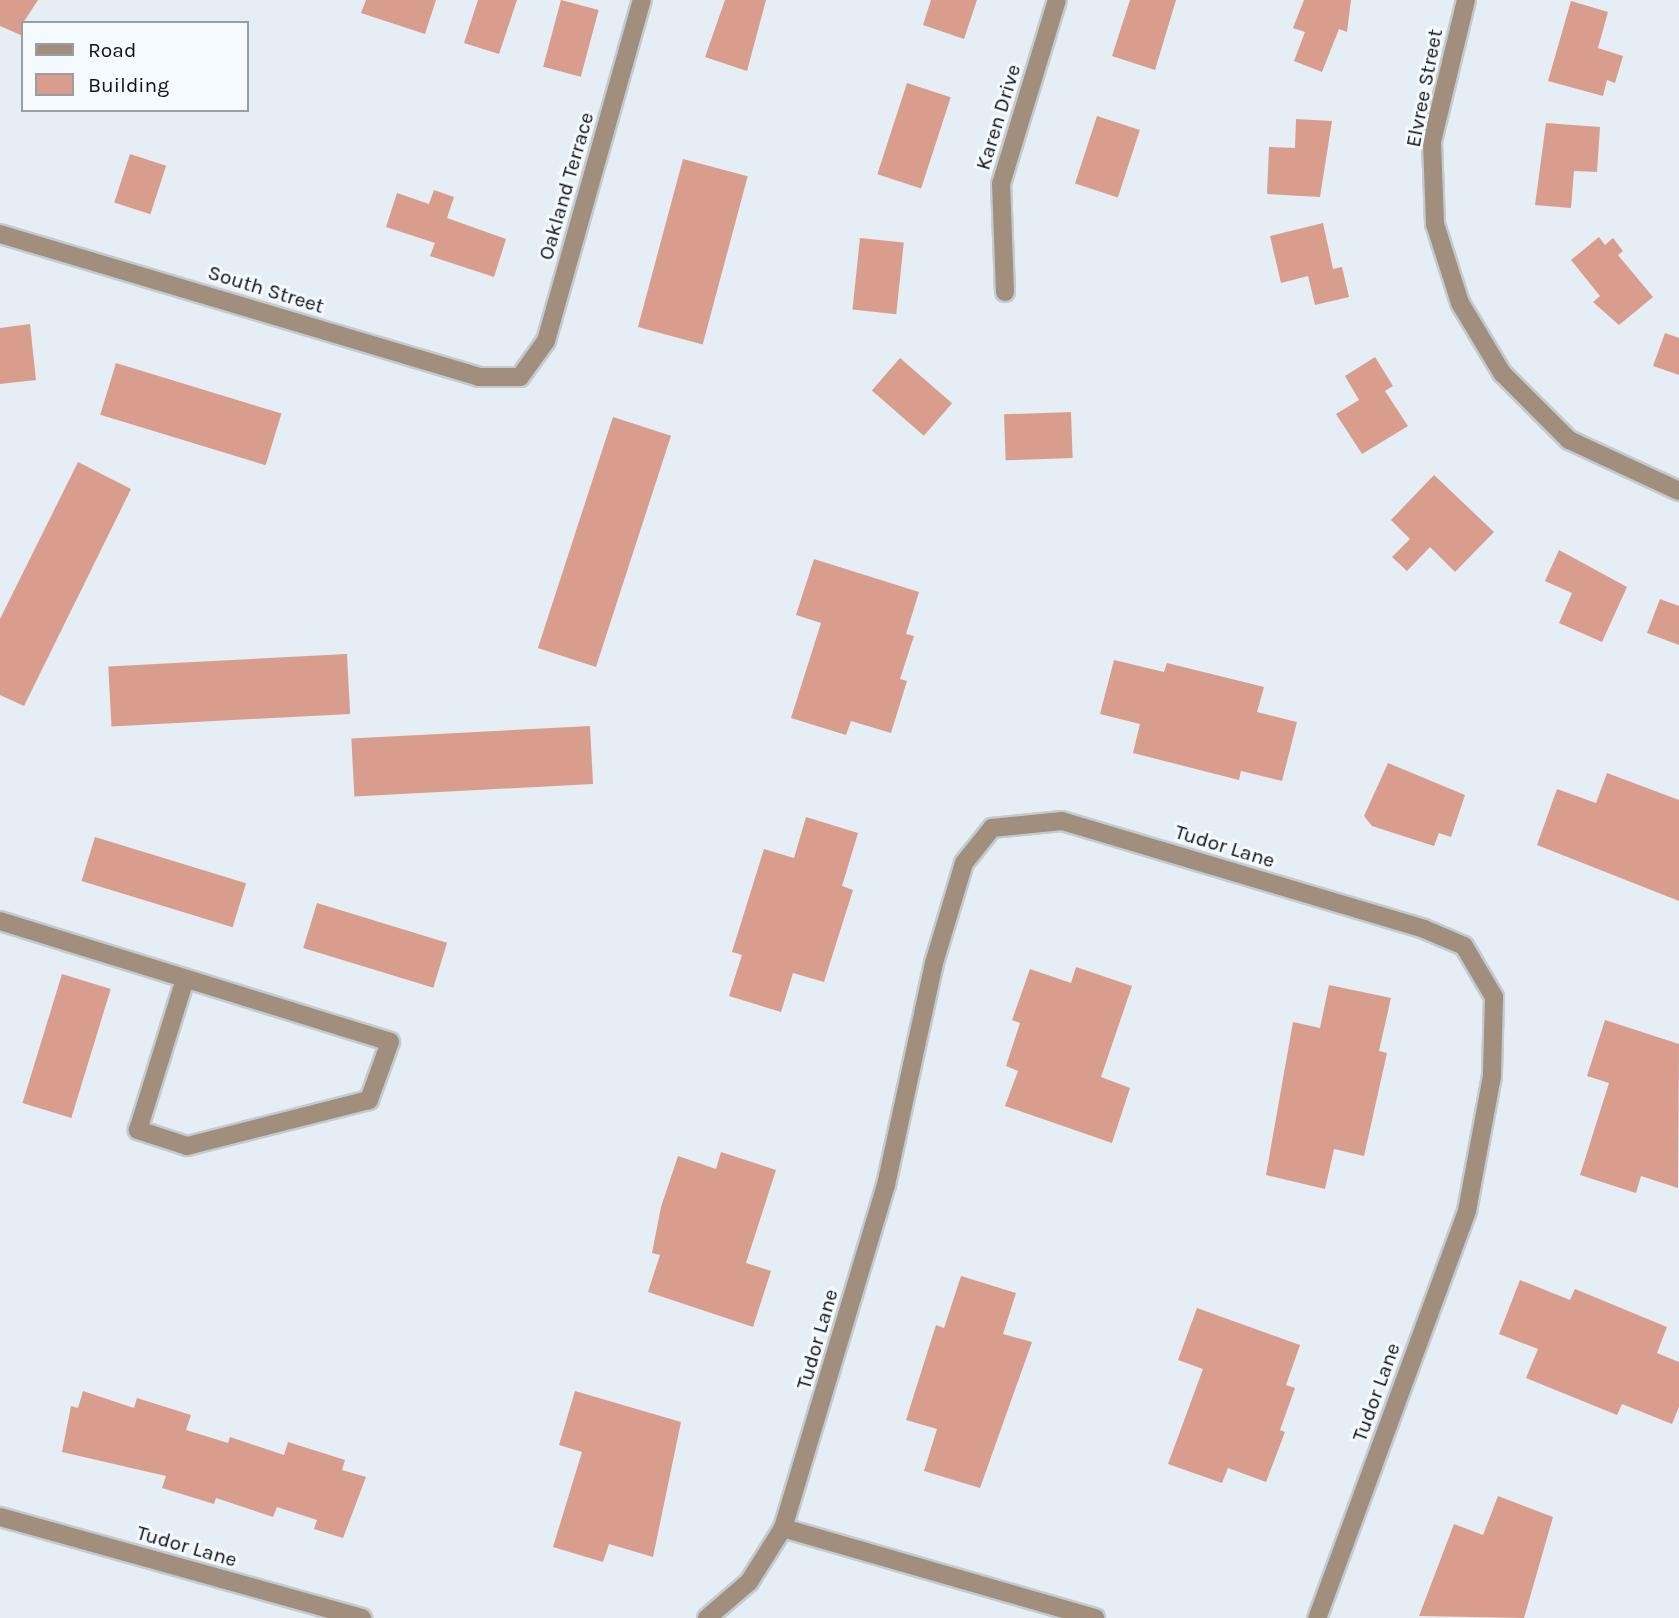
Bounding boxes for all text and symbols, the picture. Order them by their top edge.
legend [21,21,248,112]
street label: Elvree Street [1400,27,1448,149]
text: Road [88,38,136,62]
street label: Karen Drive [970,61,1026,173]
text: Building [88,73,169,97]
street label: Oakland Terrace [533,109,599,263]
street label: South Street [205,259,327,319]
street label: Tudor Lane [1172,819,1278,873]
street label: Tudor Lane [791,1286,843,1392]
street label: Tudor Lane [1347,1339,1405,1445]
street label: Tudor Lane [134,1520,240,1572]

